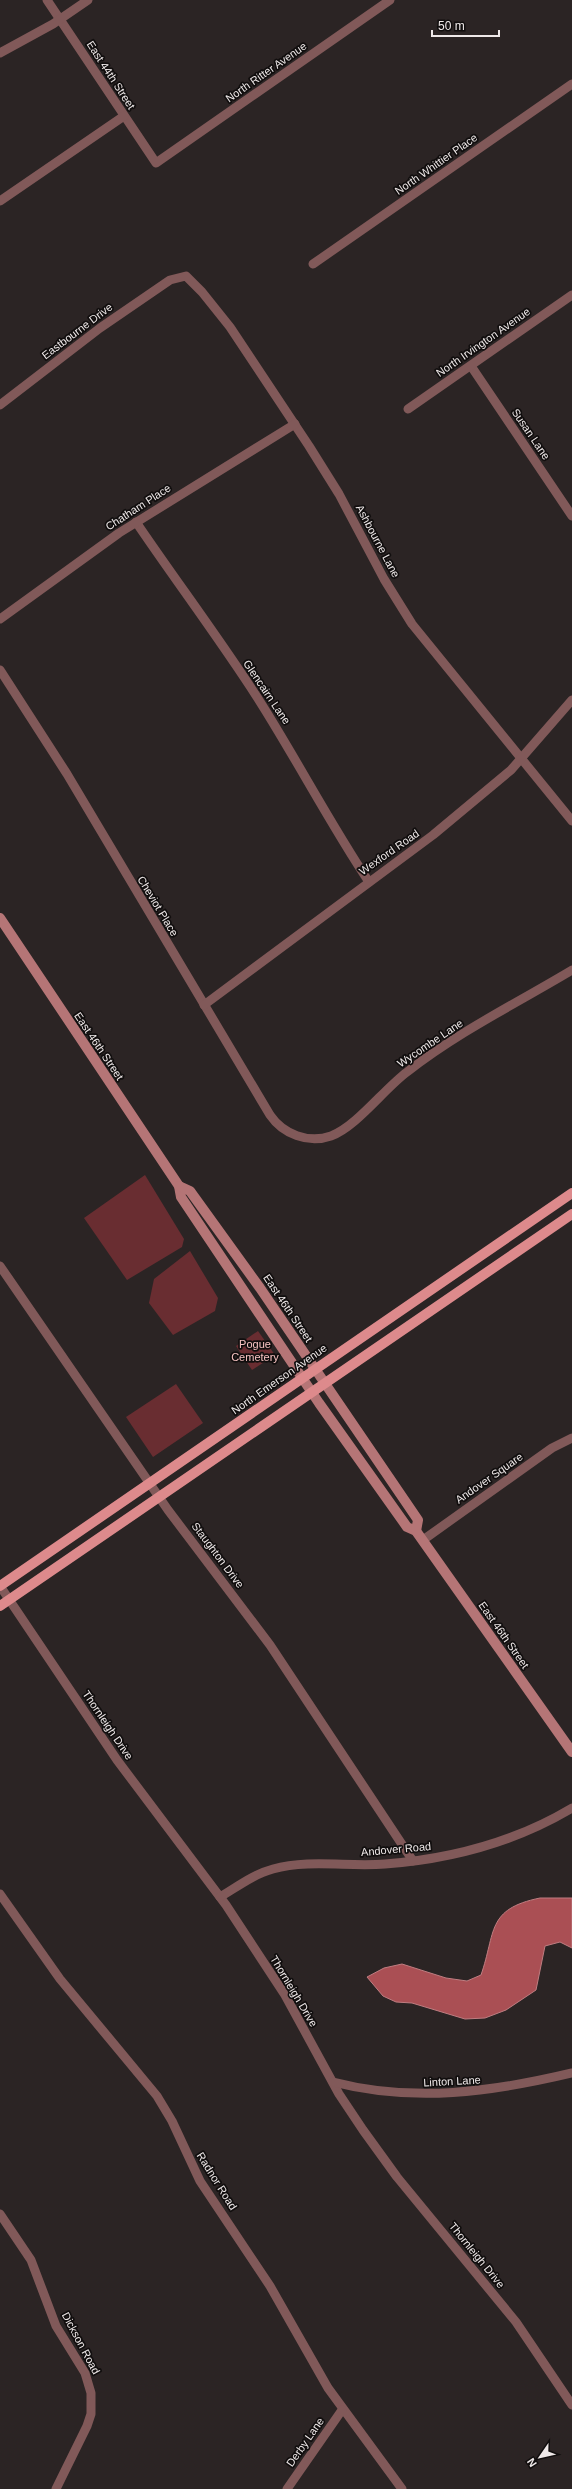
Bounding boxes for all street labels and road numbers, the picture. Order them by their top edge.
street label: East 44th Street [84,39,138,111]
street label: North Ritter Avenue [223,40,309,104]
street label: North Whittier Place [392,131,480,197]
street label: Eastbourne Drive [39,301,115,361]
street label: North Irvington Avenue [434,305,532,379]
street label: Susan Lane [510,406,552,462]
street label: Chatham Place [103,481,173,533]
street label: Ashbourne Lane [354,503,402,579]
street label: Glencairn Lane [241,658,293,726]
street label: Wexford Road [357,827,421,877]
street label: Cheviot Place [135,874,181,938]
street label: East 46th Street [72,1010,126,1082]
street label: Wycombe Lane [395,1017,465,1069]
street label: East 46th Street [261,1272,315,1344]
street label: North Emerson Avenue [229,1342,329,1416]
street label: Andover Square [453,1450,525,1506]
street label: Staughton Drive [189,1520,247,1590]
street label: East 46th Street [476,1599,532,1671]
street label: Thornleigh Drive [80,1688,136,1762]
street label: Andover Road [360,1840,432,1858]
street label: Thornleigh Drive [268,1953,320,2029]
street label: Linton Lane [423,2074,481,2088]
street label: Radnor Road [195,2150,239,2212]
street label: Thornleigh Drive [447,2220,507,2290]
street label: Dickson Road [60,2310,102,2376]
street label: Derby Lane [284,2415,326,2469]

